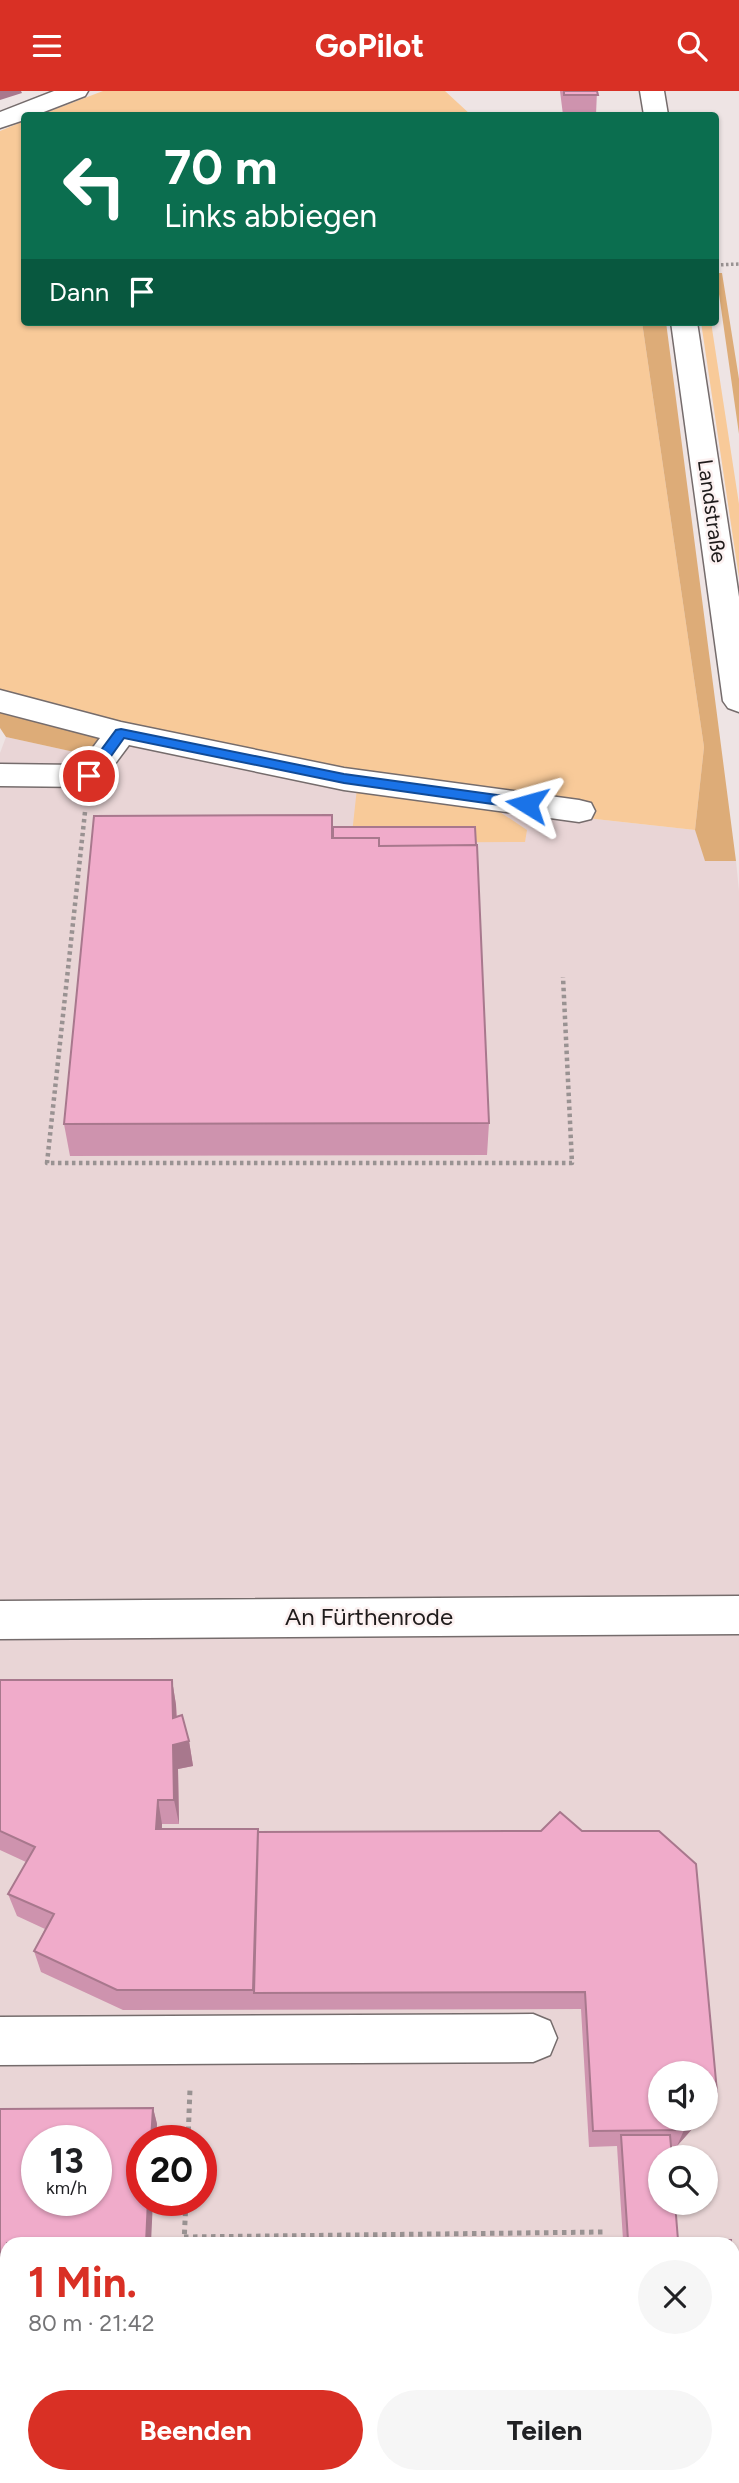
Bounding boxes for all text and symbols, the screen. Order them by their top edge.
icon: menu [28,27,66,65]
text: GoPilot [315,27,424,65]
icon: search [673,27,711,65]
text: 70 m [164,137,277,196]
icon: left [49,140,140,231]
text: Links abbiegen [164,197,377,235]
icon: arrive [123,273,161,311]
text: Dann [49,276,109,308]
street label: Landstraße [693,457,732,564]
pin [59,746,119,806]
icon: arrive [70,757,108,795]
position arrow [490,767,564,841]
street label: An Fürthenrode [285,1602,453,1631]
map controls [648,2061,718,2215]
button: sound [648,2061,718,2131]
speed limit sign: 20 [126,2125,217,2216]
text: 13 [49,2140,84,2182]
button: search [648,2145,718,2215]
text: km/h [46,2177,87,2199]
text: 1 Min. [28,2257,137,2308]
button: close [638,2260,712,2334]
text: 80 m · 21:42 [28,2309,155,2337]
button: Beenden [28,2390,363,2470]
button: Teilen [377,2390,712,2470]

